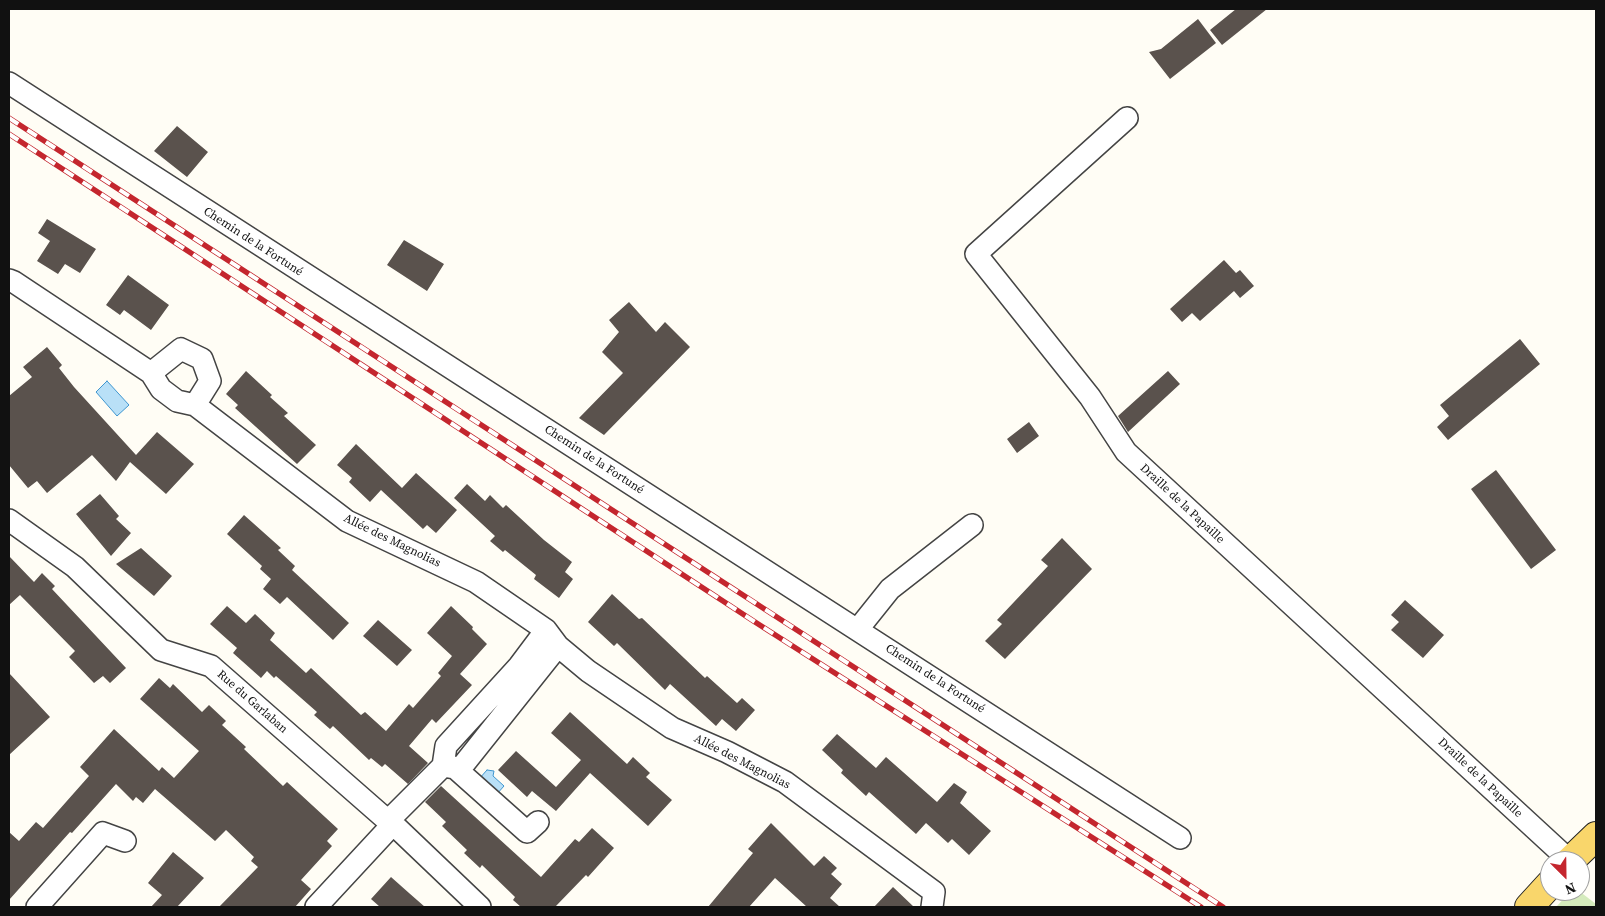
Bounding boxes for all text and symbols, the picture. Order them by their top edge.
street label: Chemin de la Fortuné [200,204,306,280]
street label: Chemin de la Fortuné [541,422,647,498]
street label: Draille de la Papaille [1137,461,1227,547]
street label: Allée des Magnolias [341,511,443,571]
street label: Chemin de la Fortuné [882,641,988,717]
street label: Rue du Garlaban [214,667,290,737]
street label: Allée des Magnolias [691,732,793,792]
street label: Draille de la Papaille [1435,735,1525,821]
north arrow [1540,851,1590,901]
text: N [1562,878,1579,900]

